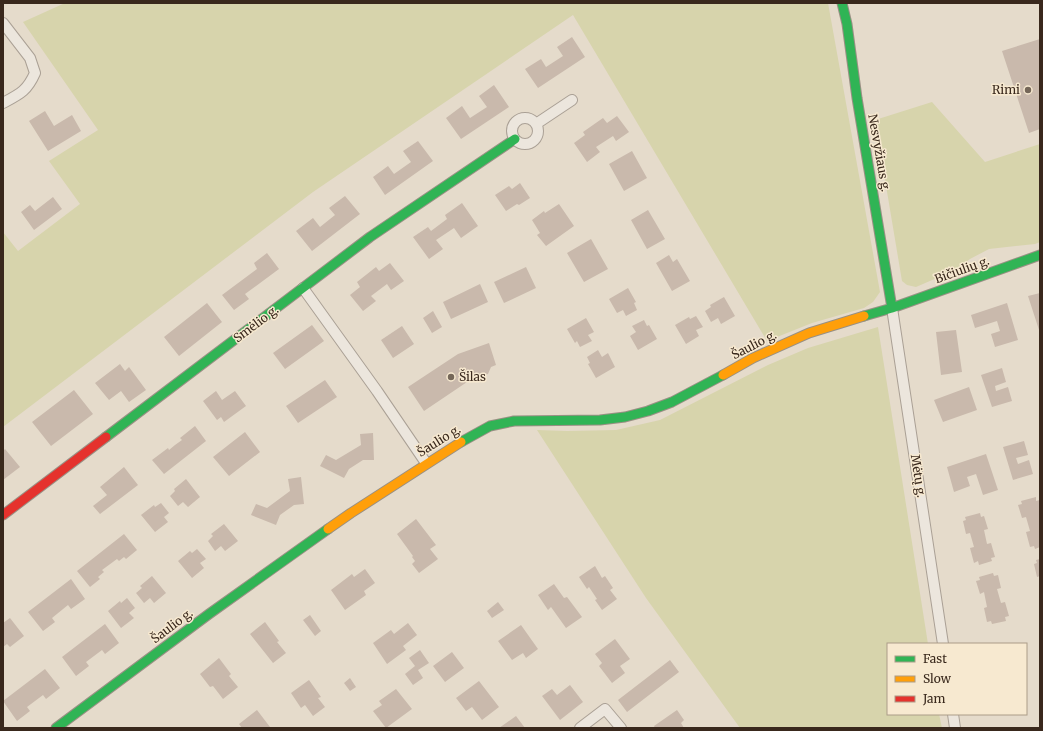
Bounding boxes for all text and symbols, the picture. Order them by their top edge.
place label: Rimi [992,82,1020,97]
marker: Rimi [1023,85,1033,95]
street label: Nesvyžiaus g. [865,113,894,193]
street label: Bičiulių g. [932,253,991,286]
street label: Smėlio g. [230,302,281,345]
street label: Šaulio g. [728,326,779,362]
place label: Šilas [459,368,486,384]
marker: Šilas [446,372,456,382]
street label: Šaulio g. [414,421,463,460]
street label: Mėtų g. [908,453,929,498]
street label: Šaulio g. [147,604,196,646]
legend [887,643,1027,715]
text: Fast [923,651,947,666]
text: Slow [923,671,952,686]
text: Jam [922,691,946,706]

